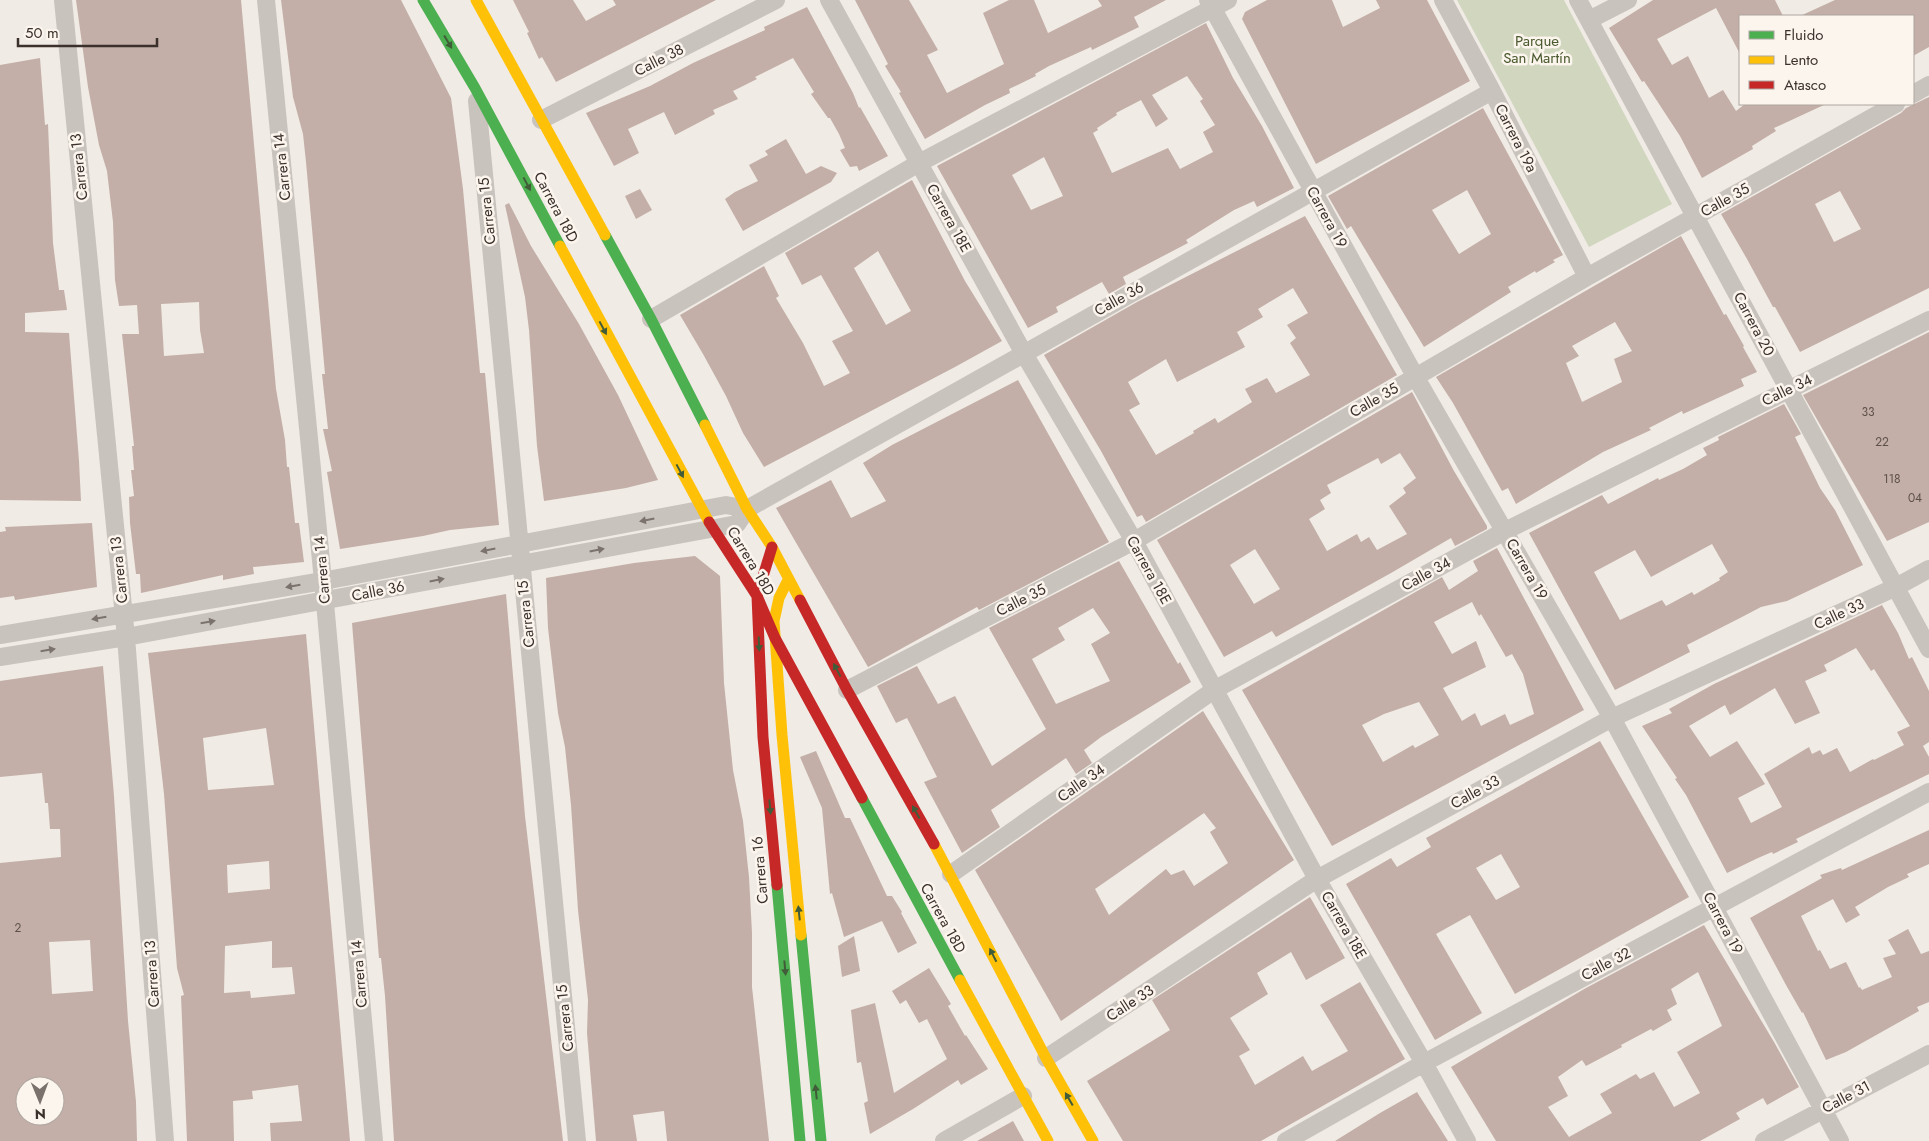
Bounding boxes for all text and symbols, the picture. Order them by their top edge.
scale bar [18,15,156,47]
legend [1739,15,1914,105]
text: 50 m [25,22,59,44]
text: Fluido [1784,24,1823,46]
park label: Parque San Martín [1503,30,1571,69]
one-way arrow [444,35,453,48]
street label: Calle 38 [630,38,688,82]
text: Lento [1784,49,1818,71]
text: Atasco [1784,74,1826,96]
street label: Carrera 19a [1489,100,1543,176]
street label: Carrera 13 [65,132,93,202]
street label: Carrera 14 [267,132,296,202]
street label: Carrera 18D [528,168,584,246]
street label: Carrera 15 [473,176,501,246]
one-way arrow [523,177,531,191]
street label: Calle 35 [1696,177,1754,223]
street label: Carrera 18E [921,180,977,256]
street label: Carrera 19 [1301,182,1353,252]
street label: Calle 36 [1090,276,1148,322]
street label: Carrera 20 [1728,288,1780,360]
one-way arrow [599,320,607,335]
street label: Calle 34 [1758,368,1816,412]
street label: Calle 35 [1345,377,1403,423]
house number: 33 [1861,403,1875,421]
house number: 22 [1875,433,1889,451]
one-way arrow [676,464,684,478]
house number: 118 [1883,470,1901,488]
house number: 04 [1908,489,1922,507]
one-way arrow [639,516,655,524]
street label: Carrera 18D [722,522,780,600]
street label: Carrera 18E [1121,532,1177,608]
street label: Carrera 19 [1501,534,1553,604]
street label: Carrera 13 [105,535,133,605]
street label: Carrera 14 [308,535,336,605]
one-way arrow [589,545,605,553]
one-way arrow [479,546,495,554]
street label: Calle 34 [1397,551,1455,597]
street label: Calle 36 [350,575,406,607]
one-way arrow [429,575,445,583]
street label: Calle 35 [992,578,1050,622]
street label: Carrera 15 [512,579,540,649]
one-way arrow [285,582,301,590]
street label: Calle 33 [1810,593,1868,635]
one-way arrow [90,615,106,623]
one-way arrow [201,618,217,626]
one-way arrow [755,637,763,653]
one-way arrow [41,645,57,653]
one-way arrow [832,663,841,677]
street label: Calle 34 [1053,758,1109,807]
street label: Calle 33 [1446,770,1504,814]
one-way arrow [766,799,774,815]
one-way arrow [912,804,920,819]
street label: Carrera 16 [746,835,774,905]
street label: Carrera 18D [915,879,971,957]
street label: Carrera 18E [1316,887,1372,963]
street label: Carrera 19 [1697,888,1749,958]
one-way arrow [795,905,803,921]
house number: 2 [15,919,22,937]
street label: Carrera 14 [345,939,373,1009]
street label: Carrera 13 [139,940,165,1008]
street label: Calle 32 [1577,942,1635,986]
one-way arrow [989,948,997,962]
one-way arrow [781,961,789,977]
street label: Calle 33 [1102,979,1158,1027]
street label: Carrera 15 [551,983,579,1053]
street label: Calle 31 [1818,1075,1874,1119]
north arrow [15,1076,65,1126]
one-way arrow [812,1084,820,1100]
one-way arrow [1064,1092,1073,1105]
text: N [34,1104,46,1124]

